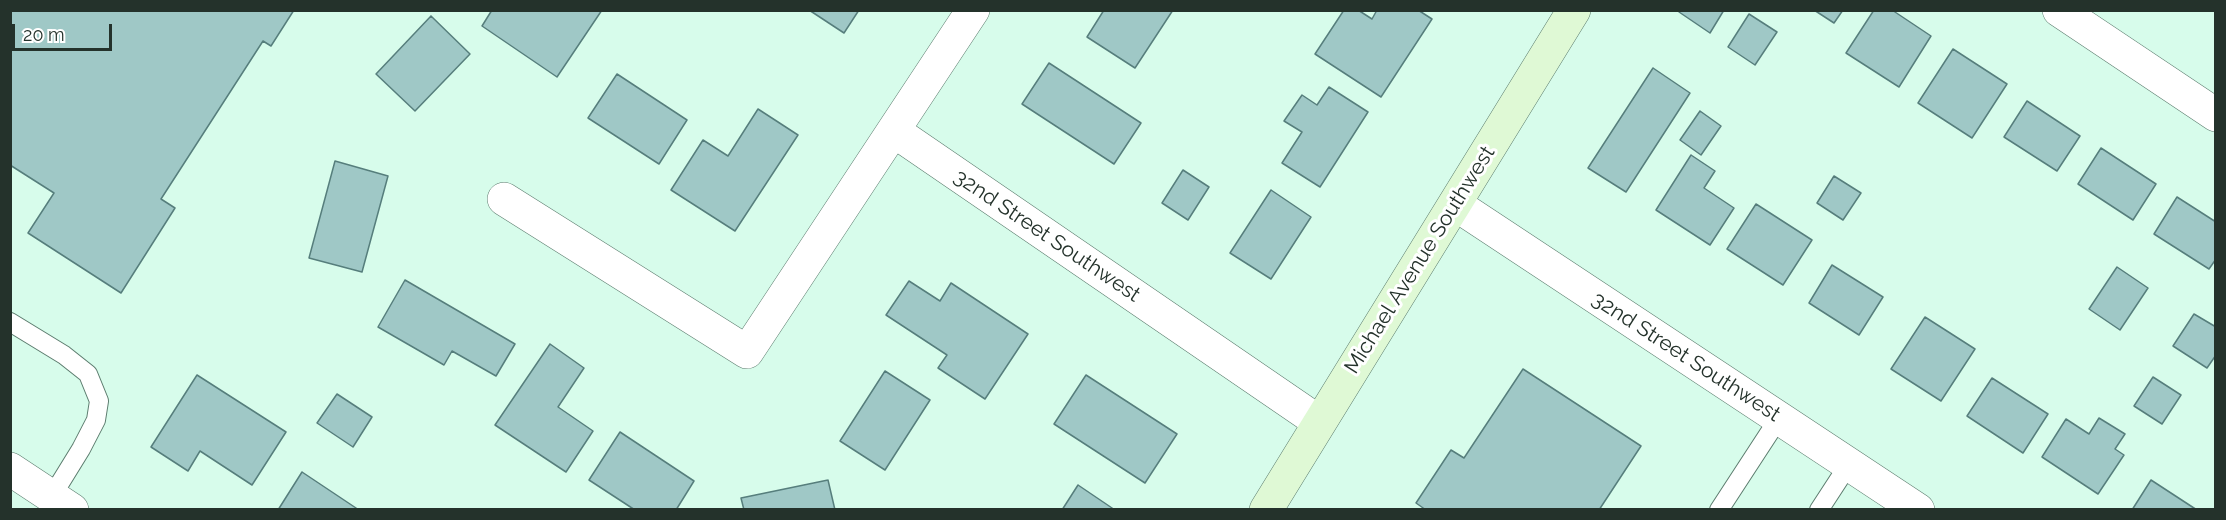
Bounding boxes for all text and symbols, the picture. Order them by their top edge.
scale bar [15,12,116,50]
text: 20 m [23,24,65,45]
street label: Michael Avenue Southwest [1339,142,1501,378]
street label: 32nd Street Southwest [949,164,1145,308]
street label: 32nd Street Southwest [1587,287,1785,427]

